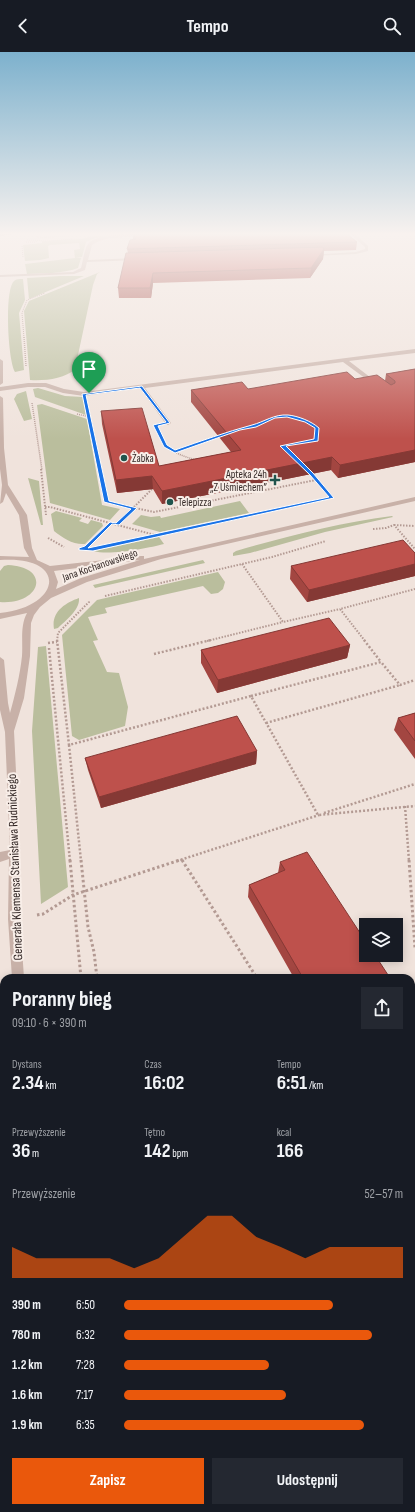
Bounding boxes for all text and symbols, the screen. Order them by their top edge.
icon: back [12,15,34,37]
icon: search [381,15,403,37]
text: Tempo [186,16,229,37]
pin [72,352,106,393]
icon: arrive [78,358,100,380]
place label: Żabka [132,451,154,465]
marker: Żabka [119,453,129,463]
place label: Apteka 24h „Z Uśmiechem” [210,468,267,494]
marker: Apteka 24h „Z Uśmiechem” [270,475,280,485]
place label: Telepizza [178,496,211,509]
marker: Telepizza [165,497,175,507]
street label: Jana Kochanowskiego [60,546,140,584]
street label: Generała Klemensa Stanisława Rudnickiego [4,773,26,961]
map controls [359,918,403,962]
button: layers [359,918,403,962]
text: Poranny bieg [12,986,112,1013]
button: share [361,987,403,1029]
text: 09:10 · 6 × 390 m [12,1015,87,1031]
text: Dystans [12,1058,42,1071]
text: Czas [144,1058,162,1071]
text: Tempo [277,1058,301,1071]
text: 2.34 [12,1071,44,1095]
text: 16:02 [144,1071,184,1095]
text: 6:51 [277,1071,307,1095]
text: km [44,1079,57,1092]
text: /km [307,1079,323,1092]
text: Przewyższenie [12,1126,66,1139]
text: Tętno [144,1126,165,1139]
text: kcal [277,1126,291,1139]
text: 36 [12,1139,30,1163]
text: 142 [144,1139,170,1163]
text: 166 [277,1139,303,1163]
text: m [30,1147,39,1160]
text: bpm [170,1147,188,1160]
text: Przewyższenie [12,1186,75,1202]
text: 52–57 m [364,1186,403,1202]
text: 390 m [12,1297,41,1313]
text: 6:50 [76,1297,95,1313]
text: 780 m [12,1327,41,1343]
text: 6:32 [76,1327,95,1343]
text: 1.2 km [12,1357,42,1373]
text: 7:28 [76,1357,95,1373]
text: 1.6 km [12,1387,42,1403]
text: 7:17 [76,1387,93,1403]
text: 1.9 km [12,1417,43,1433]
text: 6:35 [76,1417,95,1433]
button: Zapisz [12,1458,204,1504]
button: Udostępnij [212,1458,403,1504]

